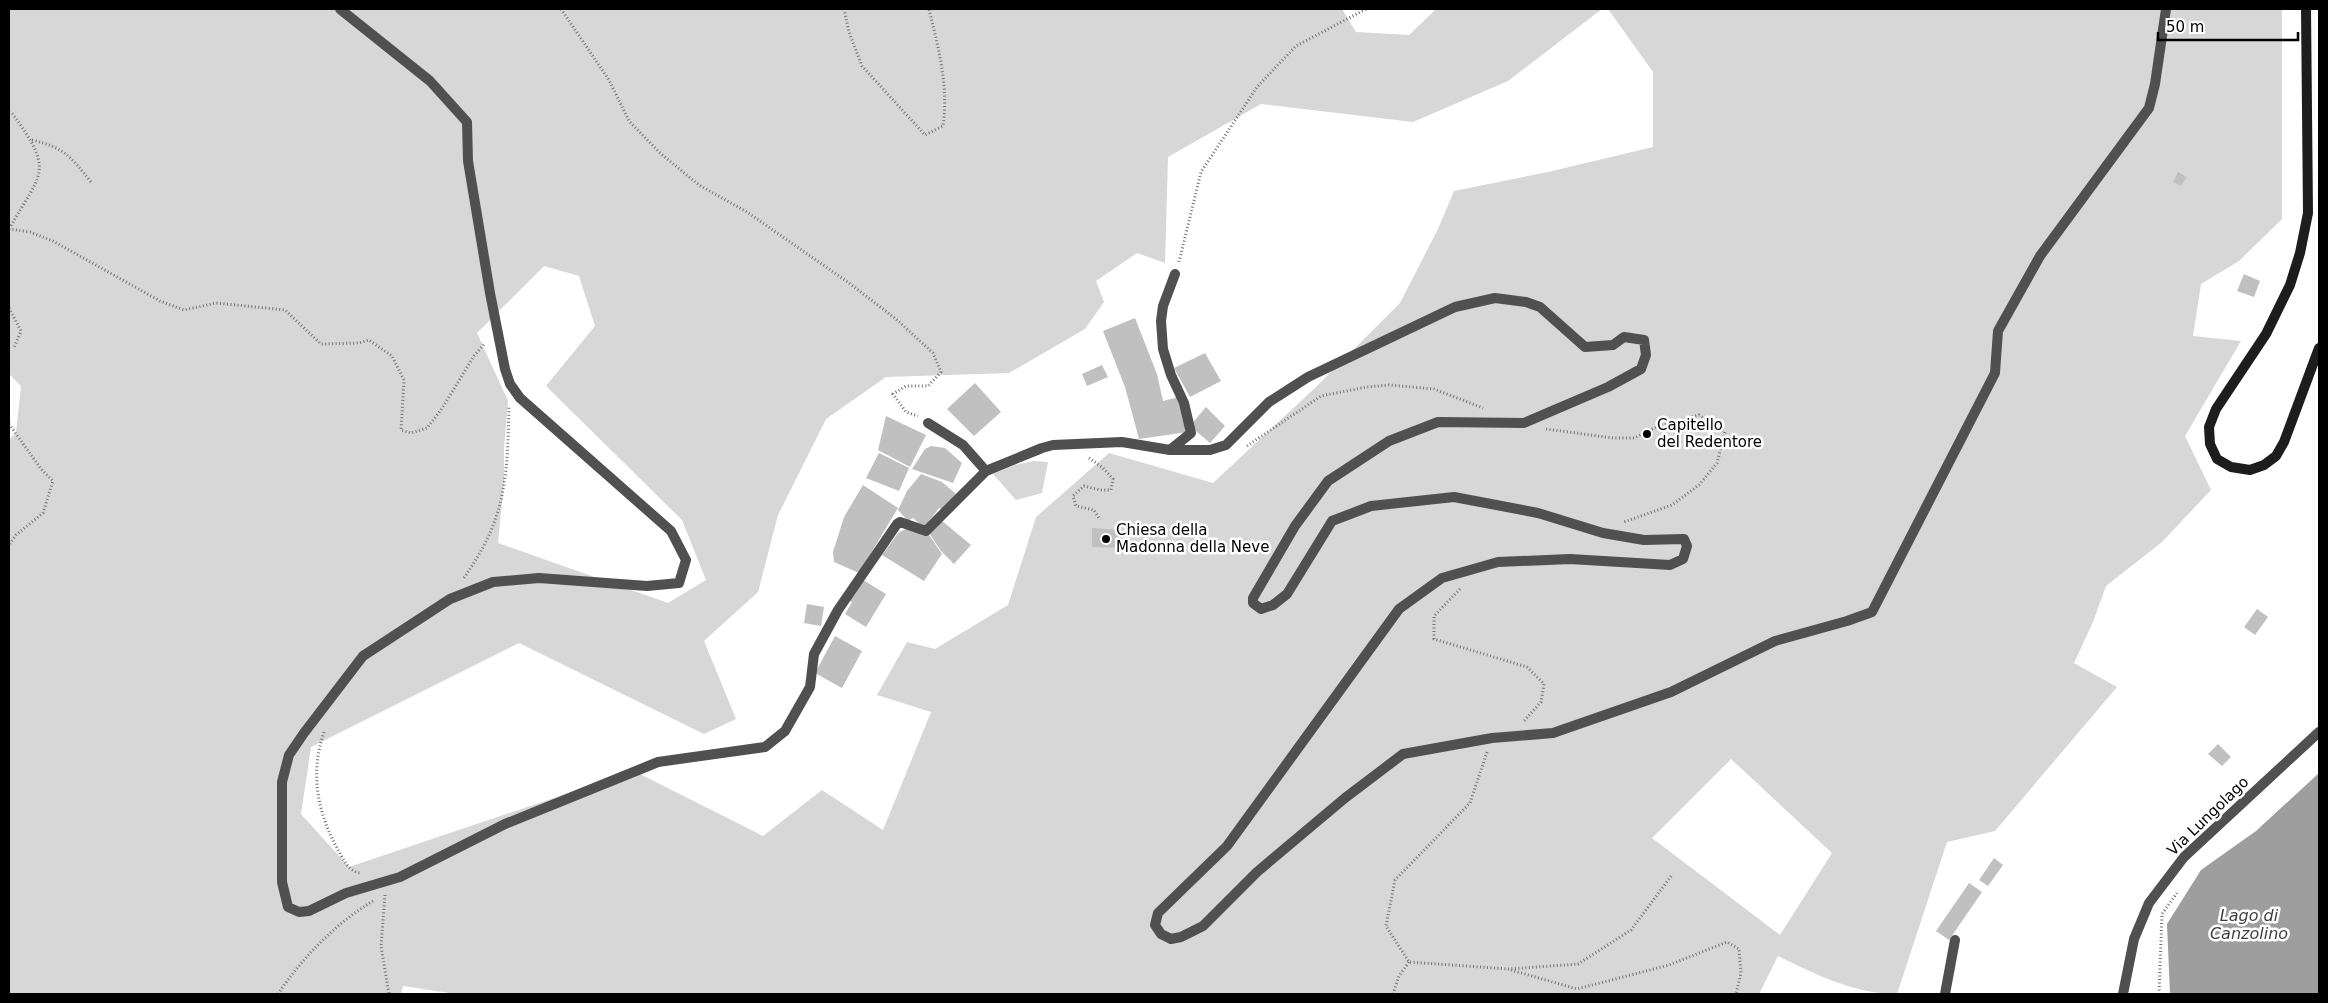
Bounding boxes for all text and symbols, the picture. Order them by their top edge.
scale bar [2158,10,2298,42]
text: 50 m [2166,18,2204,36]
place label: Capitello del Redentore [1657,416,1762,451]
marker: Capitello del Redentore [1641,428,1653,440]
place label: Chiesa della Madonna della Neve [1116,521,1269,556]
marker: Chiesa della Madonna della Neve [1100,533,1112,545]
street label: Via Lungolago [2164,773,2252,859]
water label: Lago di Canzolino [2210,906,2288,943]

